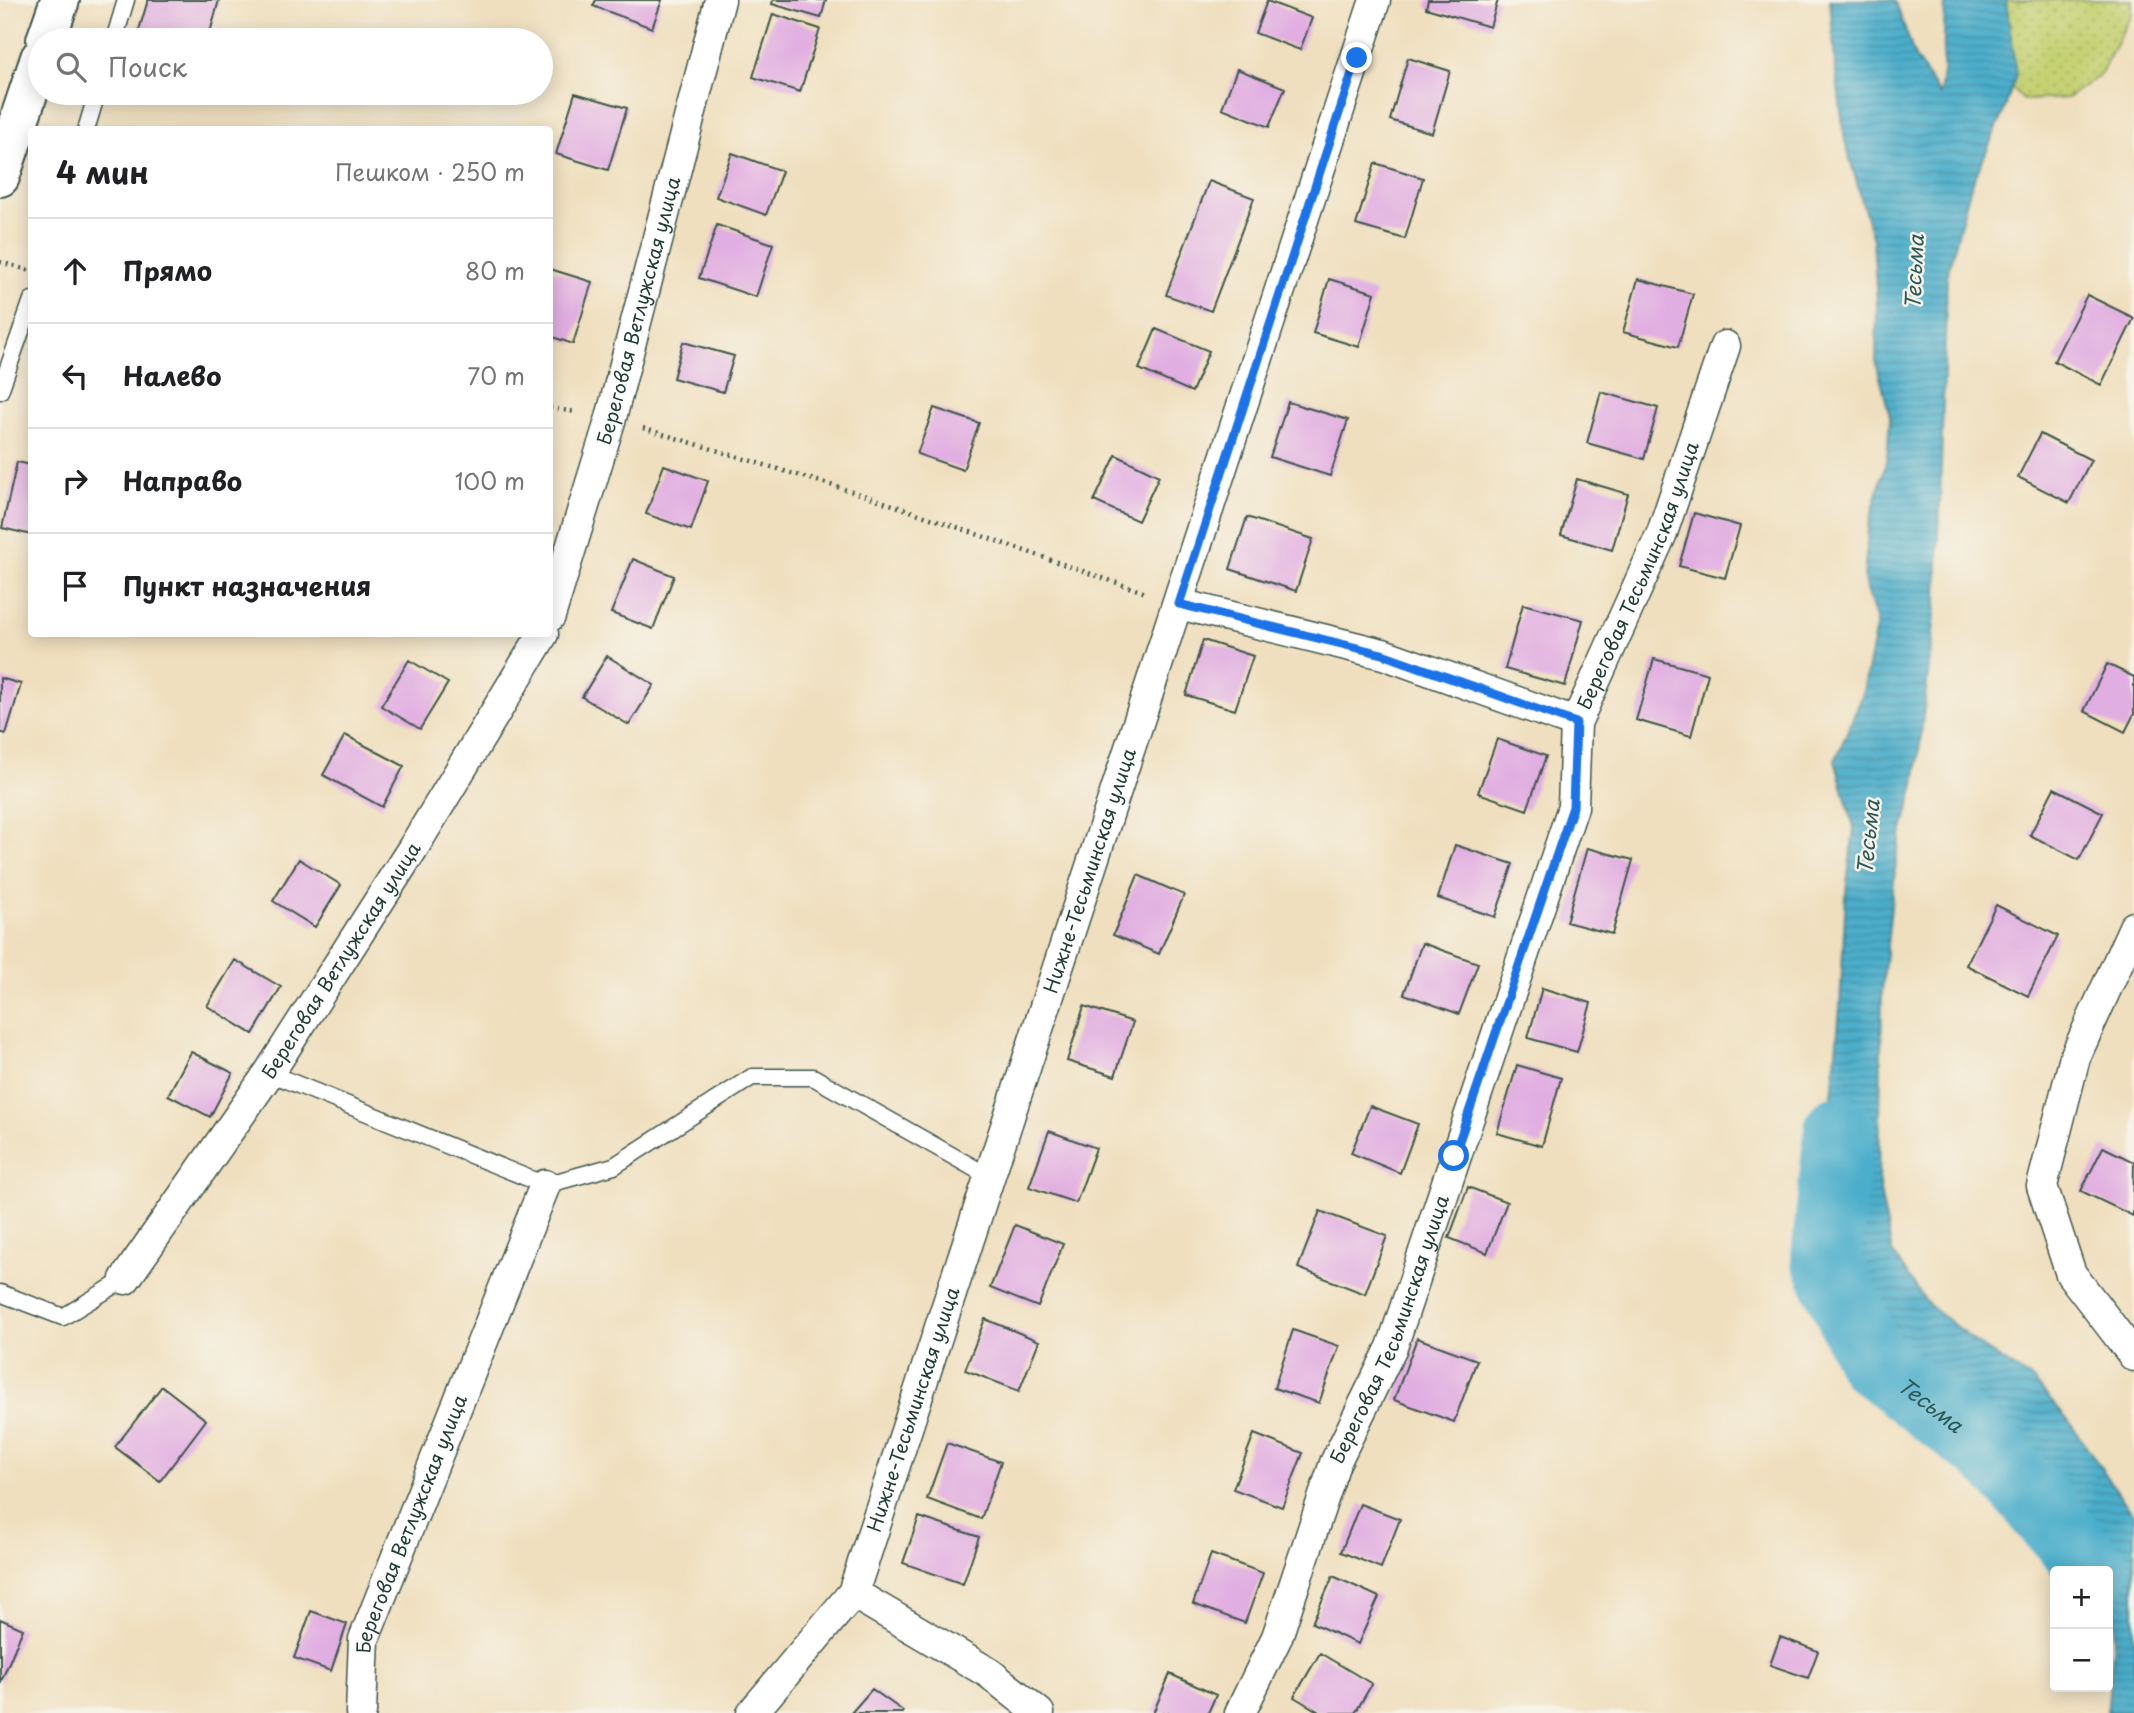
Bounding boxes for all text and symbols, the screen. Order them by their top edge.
search box [28,28,553,105]
route end [1341,42,1372,73]
text: Поиск [108,47,187,86]
icon: search [52,48,90,86]
text: 4 мин [56,149,149,194]
text: Пешком · 250 m [335,154,525,189]
street label: Береговая Ветлужская улица [589,173,686,448]
water label: Тесьма [1895,233,1931,310]
text: Прямо [123,251,212,290]
icon: ahead [56,252,94,290]
text: 80 m [465,253,525,288]
text: Налево [123,356,221,395]
icon: left [56,357,94,395]
text: 70 m [467,358,525,393]
street label: Береговая Тесьминская улица [1569,438,1705,713]
text: Направо [123,461,242,500]
icon: right [56,462,94,500]
text: 100 m [455,463,525,498]
text: Пункт назначения [123,566,371,605]
icon: arrive [56,567,94,605]
street label: Нижне-Тесьминская улица [1036,744,1142,996]
water label: Тесьма [1847,797,1887,876]
street label: Береговая Ветлужская улица [254,836,426,1084]
route start [1438,1140,1469,1171]
street label: Береговая Тесьминская улица [1322,1191,1455,1468]
street label: Нижне-Тесьминская улица [859,1283,965,1535]
water label: Тесьма [1892,1369,1972,1440]
street label: Береговая Ветлужская улица [348,1390,473,1654]
map controls [2050,1566,2113,1692]
button: + [2050,1566,2113,1629]
button: − [2050,1629,2113,1692]

